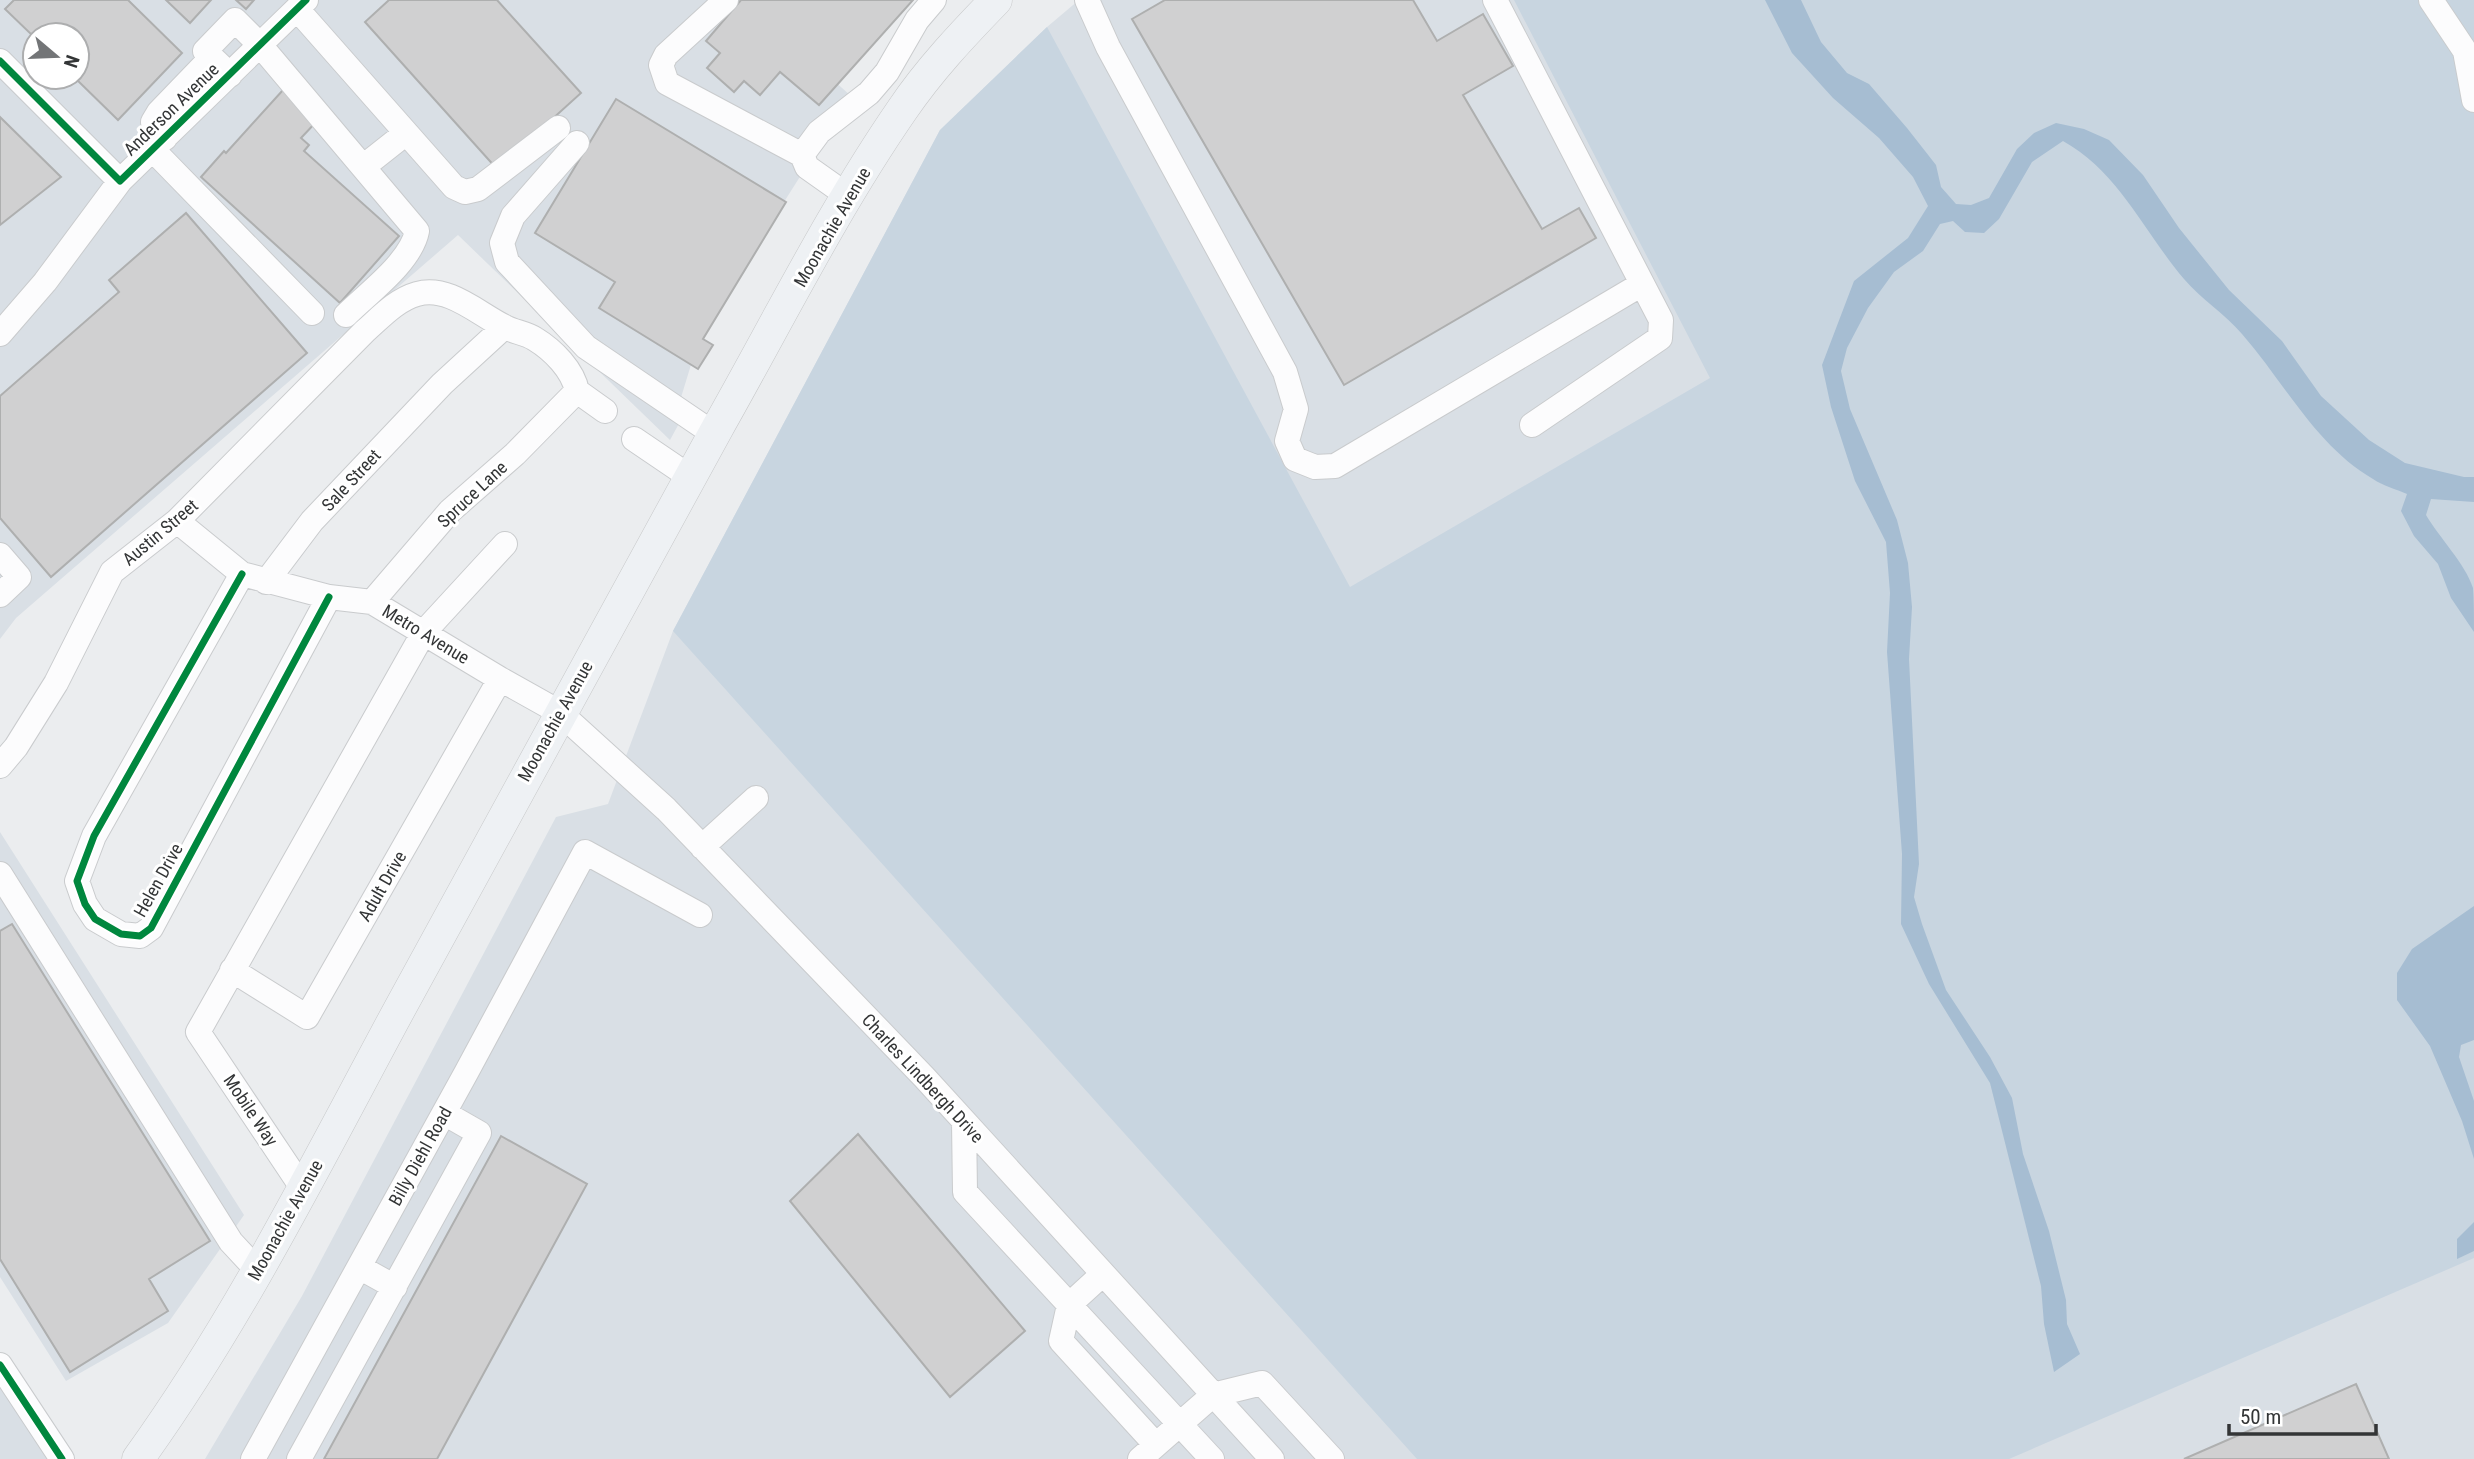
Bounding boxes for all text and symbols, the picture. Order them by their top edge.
north arrow [21,21,91,91]
text: N [59,52,84,71]
street label: Anderson Avenue [119,58,223,160]
street label: Moonachie Avenue [789,163,875,291]
street label: Sale Street [317,445,385,515]
street label: Spruce Lane [433,456,511,532]
street label: Austin Street [118,494,202,570]
street label: Metro Avenue [379,600,473,668]
street label: Moonachie Avenue [513,657,597,785]
street label: Helen Drive [129,840,187,920]
street label: Adult Drive [354,847,410,925]
street label: Charles Lindbergh Drive [858,1009,988,1147]
street label: Mobile Way [219,1070,283,1150]
street label: Billy Diehl Road [384,1103,456,1209]
street label: Moonachie Avenue [243,1156,327,1284]
scale bar [2229,1392,2376,1436]
text: 50 m [2240,1405,2281,1429]

